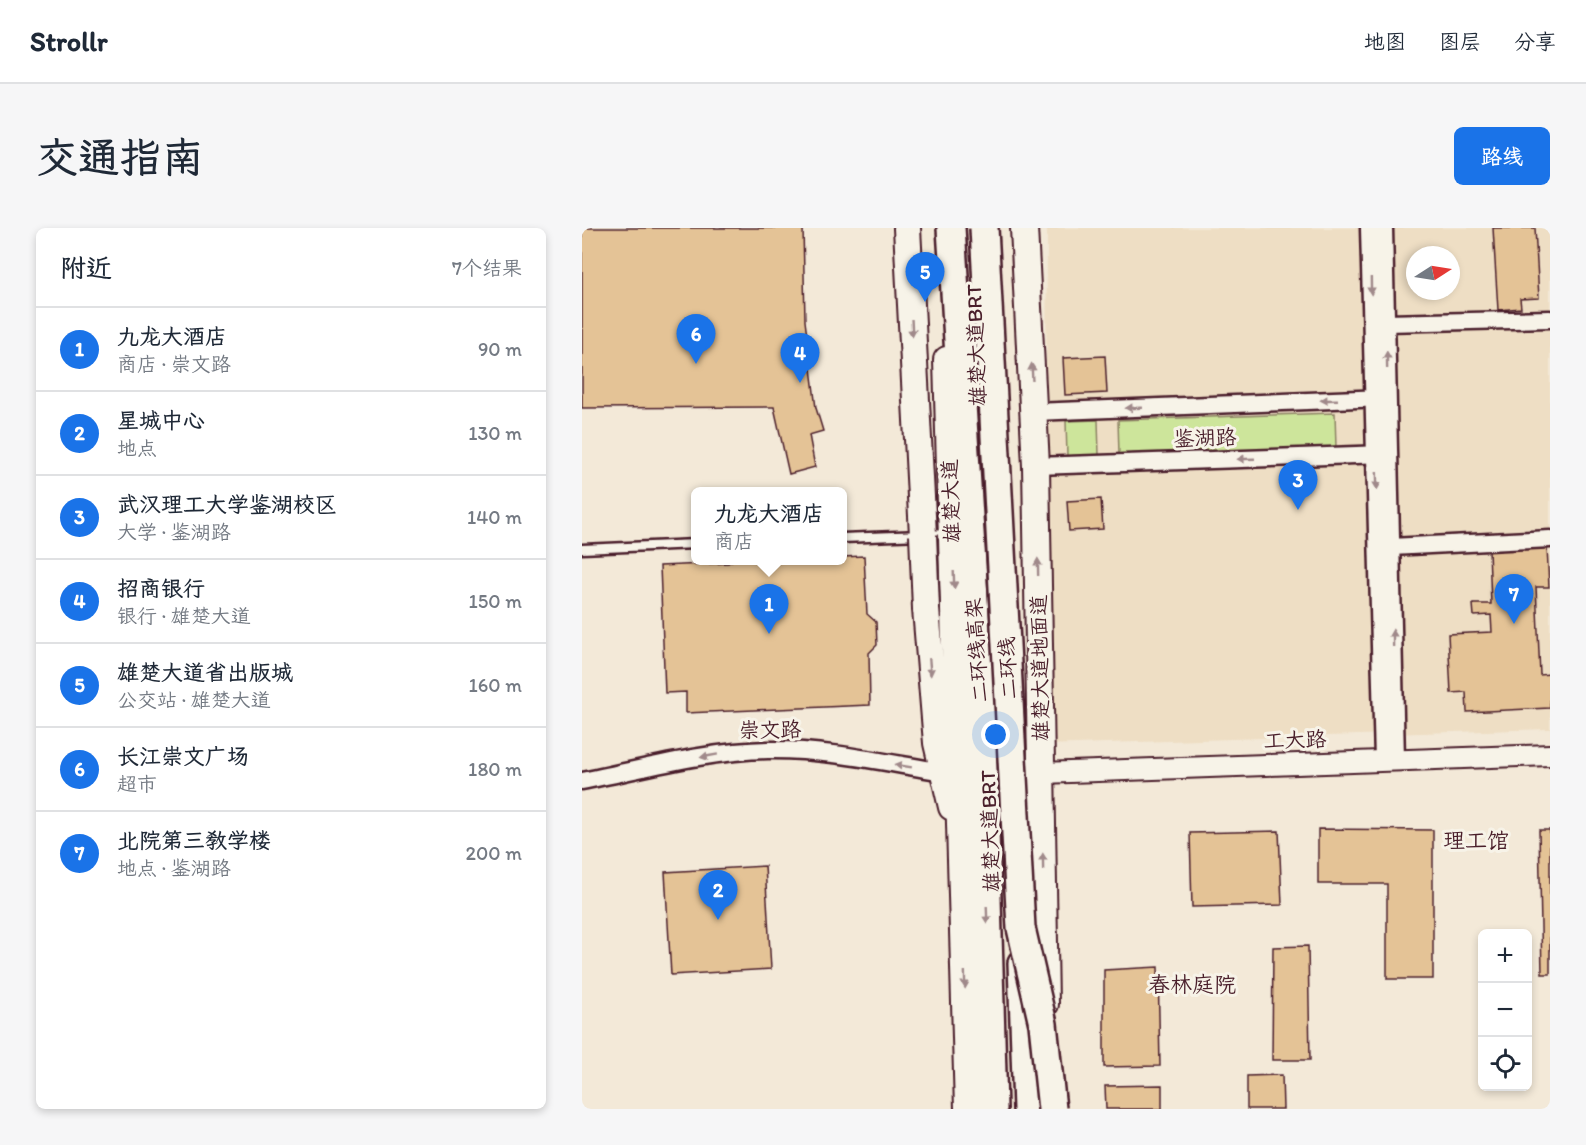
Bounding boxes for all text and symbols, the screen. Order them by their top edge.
text: Strollr [30,24,108,58]
text: 地图 [1364,29,1406,54]
text: 图层 [1439,29,1481,54]
text: 分享 [1514,29,1556,54]
button: 路线 [1454,127,1550,185]
text: 交通指南 [36,132,204,183]
north arrow [1406,246,1460,300]
text: 附近 [60,252,112,284]
pin: 5 [906,253,944,302]
text: 7个结果 [452,256,522,280]
one-way arrow [1366,277,1375,296]
street label: 雄楚大道BRT [961,283,990,407]
pin: 6 [676,314,716,364]
one-way arrow [908,319,917,338]
text: 九龙大酒店 [117,323,227,350]
pin: 4 [780,334,820,383]
text: 1 [75,337,84,361]
text: 90 m [478,337,522,361]
one-way arrow [1382,350,1391,369]
text: 商店 · 崇文路 [117,352,231,376]
one-way arrow [1027,363,1037,382]
one-way arrow [1320,396,1339,405]
one-way arrow [1125,403,1144,412]
text: 星城中心 [117,407,205,434]
text: 2 [74,421,85,445]
text: 130 m [468,421,522,445]
street label: 鉴湖路 [1173,424,1237,451]
text: 地点 [117,436,157,460]
one-way arrow [1237,454,1256,463]
street label: 雄楚大道 [937,459,964,543]
pin: 3 [1278,460,1318,510]
one-way arrow [1372,472,1381,491]
popup [691,487,847,565]
text: 武汉理工大学鉴湖校区 [117,491,337,518]
text: 九龙大酒店 [714,500,824,527]
text: 3 [74,505,85,529]
text: 140 m [467,505,522,529]
text: 大学 · 鉴湖路 [117,520,231,544]
text: 商店 [714,529,754,553]
one-way arrow [1033,558,1043,577]
one-way arrow [949,571,958,590]
pin: 7 [1494,574,1534,624]
text: 招商银行 [117,575,205,602]
pin: 1 [750,584,789,634]
text: 4 [73,589,86,613]
text: 150 m [469,589,522,613]
street label: 雄楚大道地面道 [1026,594,1053,742]
street label: 二环线高架 [960,597,993,703]
text: 银行 · 雄楚大道 [117,604,251,628]
one-way arrow [1389,629,1398,648]
street label: 二环线 [993,636,1022,700]
one-way arrow [926,658,935,677]
text: 雄楚大道省出版城 [117,659,293,686]
text: 5 [74,673,85,697]
text: 160 m [469,673,522,697]
text: 公交站 · 雄楚大道 [117,688,271,712]
street label: 崇文路 [738,716,802,743]
your location [981,720,1010,749]
street label: 工大路 [1263,726,1327,753]
text: 长江崇文广场 [117,743,249,770]
one-way arrow [700,752,719,761]
text: 6 [74,757,85,781]
text: 180 m [468,757,522,781]
one-way arrow [893,761,912,770]
street label: 雄楚大道BRT [975,769,1004,893]
text: 超市 [117,772,157,796]
text: 北院第三教学楼 [117,827,271,854]
district label: 理工馆 [1443,827,1509,854]
text: 7 [75,841,84,865]
text: 200 m [466,841,522,865]
one-way arrow [1038,852,1048,871]
text: 地点 · 鉴湖路 [117,856,231,880]
pin: 2 [698,870,738,920]
one-way arrow [982,906,991,925]
map controls [1478,929,1532,1091]
button: + [1478,929,1532,983]
one-way arrow [960,971,970,990]
district label: 春林庭院 [1148,971,1236,998]
button: − [1478,983,1532,1037]
button: locate [1478,1037,1532,1091]

